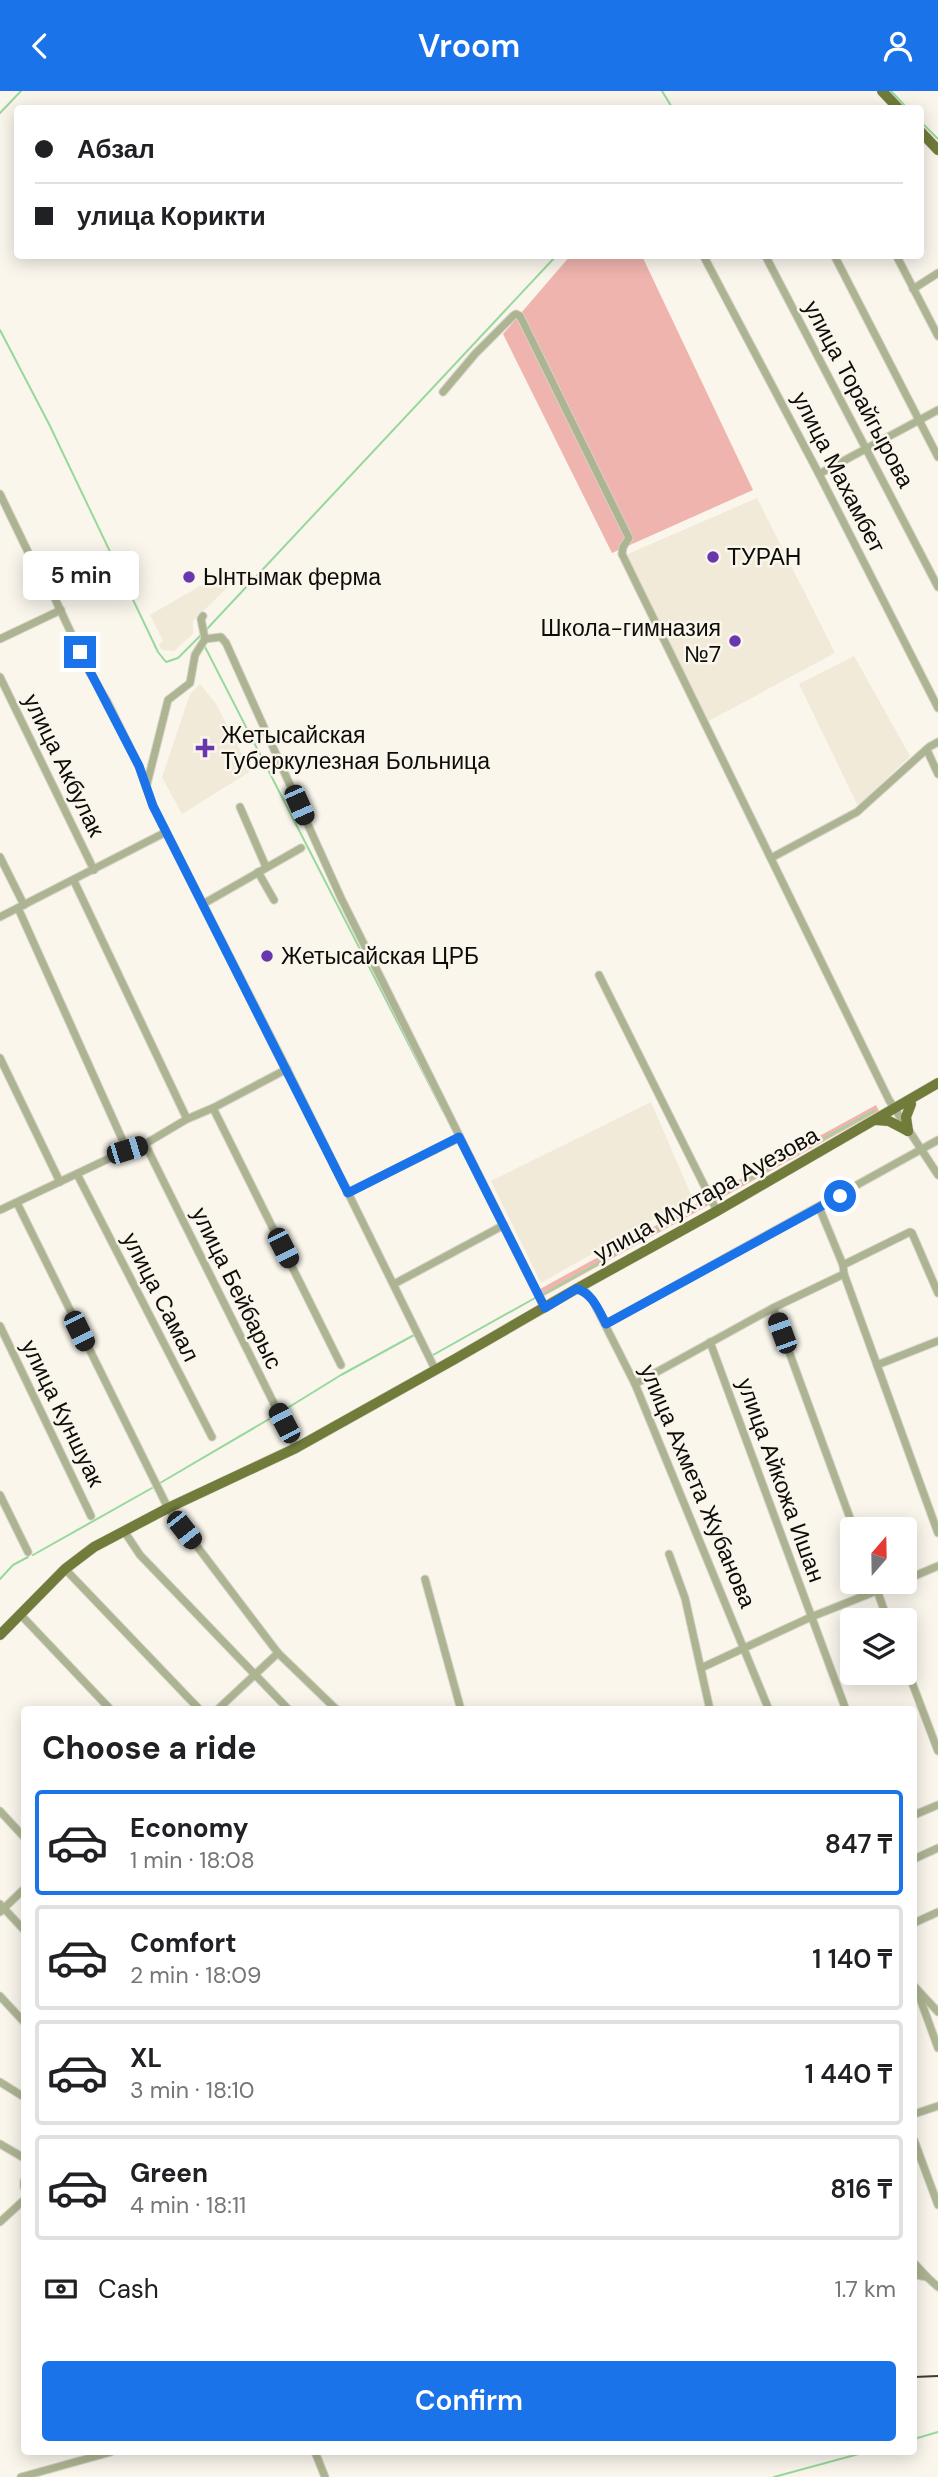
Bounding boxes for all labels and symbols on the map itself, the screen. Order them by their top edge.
street label: улица Торайгырова [797,295,921,493]
street label: улица Махамбет [786,387,893,558]
place label: ТУРАН [727,542,801,572]
marker: ТУРАН [705,549,721,565]
callout: 5 min [22,551,138,599]
place label: Ынтымак ферма [203,562,381,592]
marker: Ынтымак ферма [181,569,197,585]
place label: Школа-гимназия №7 [541,613,721,669]
marker: Школа-гимназия №7 [727,633,743,649]
route end [64,636,96,668]
street label: улица Акбулак [16,689,112,842]
place label: Жетысайская Туберкулезная Больница [221,720,490,776]
marker: Жетысайская Туберкулезная Больница [195,738,215,758]
car [281,782,318,828]
place label: Жетысайская ЦРБ [281,941,479,971]
marker: Жетысайская ЦРБ [259,948,275,964]
street label: улица Мухтара Ауезова [588,1120,824,1268]
car [104,1134,151,1166]
route start [824,1180,856,1212]
street label: улица Бейбарыс [185,1202,289,1374]
car [265,1225,302,1271]
street label: улица Самал [116,1227,206,1367]
car [61,1308,98,1354]
car [765,1310,800,1356]
street label: улица Куншуак [15,1335,112,1492]
street label: улица Ахмета Жубанова [633,1360,763,1612]
street label: улица Айкожа Ишан [730,1374,832,1586]
car [265,1400,304,1446]
car [163,1507,206,1553]
north arrow [840,1517,917,1594]

